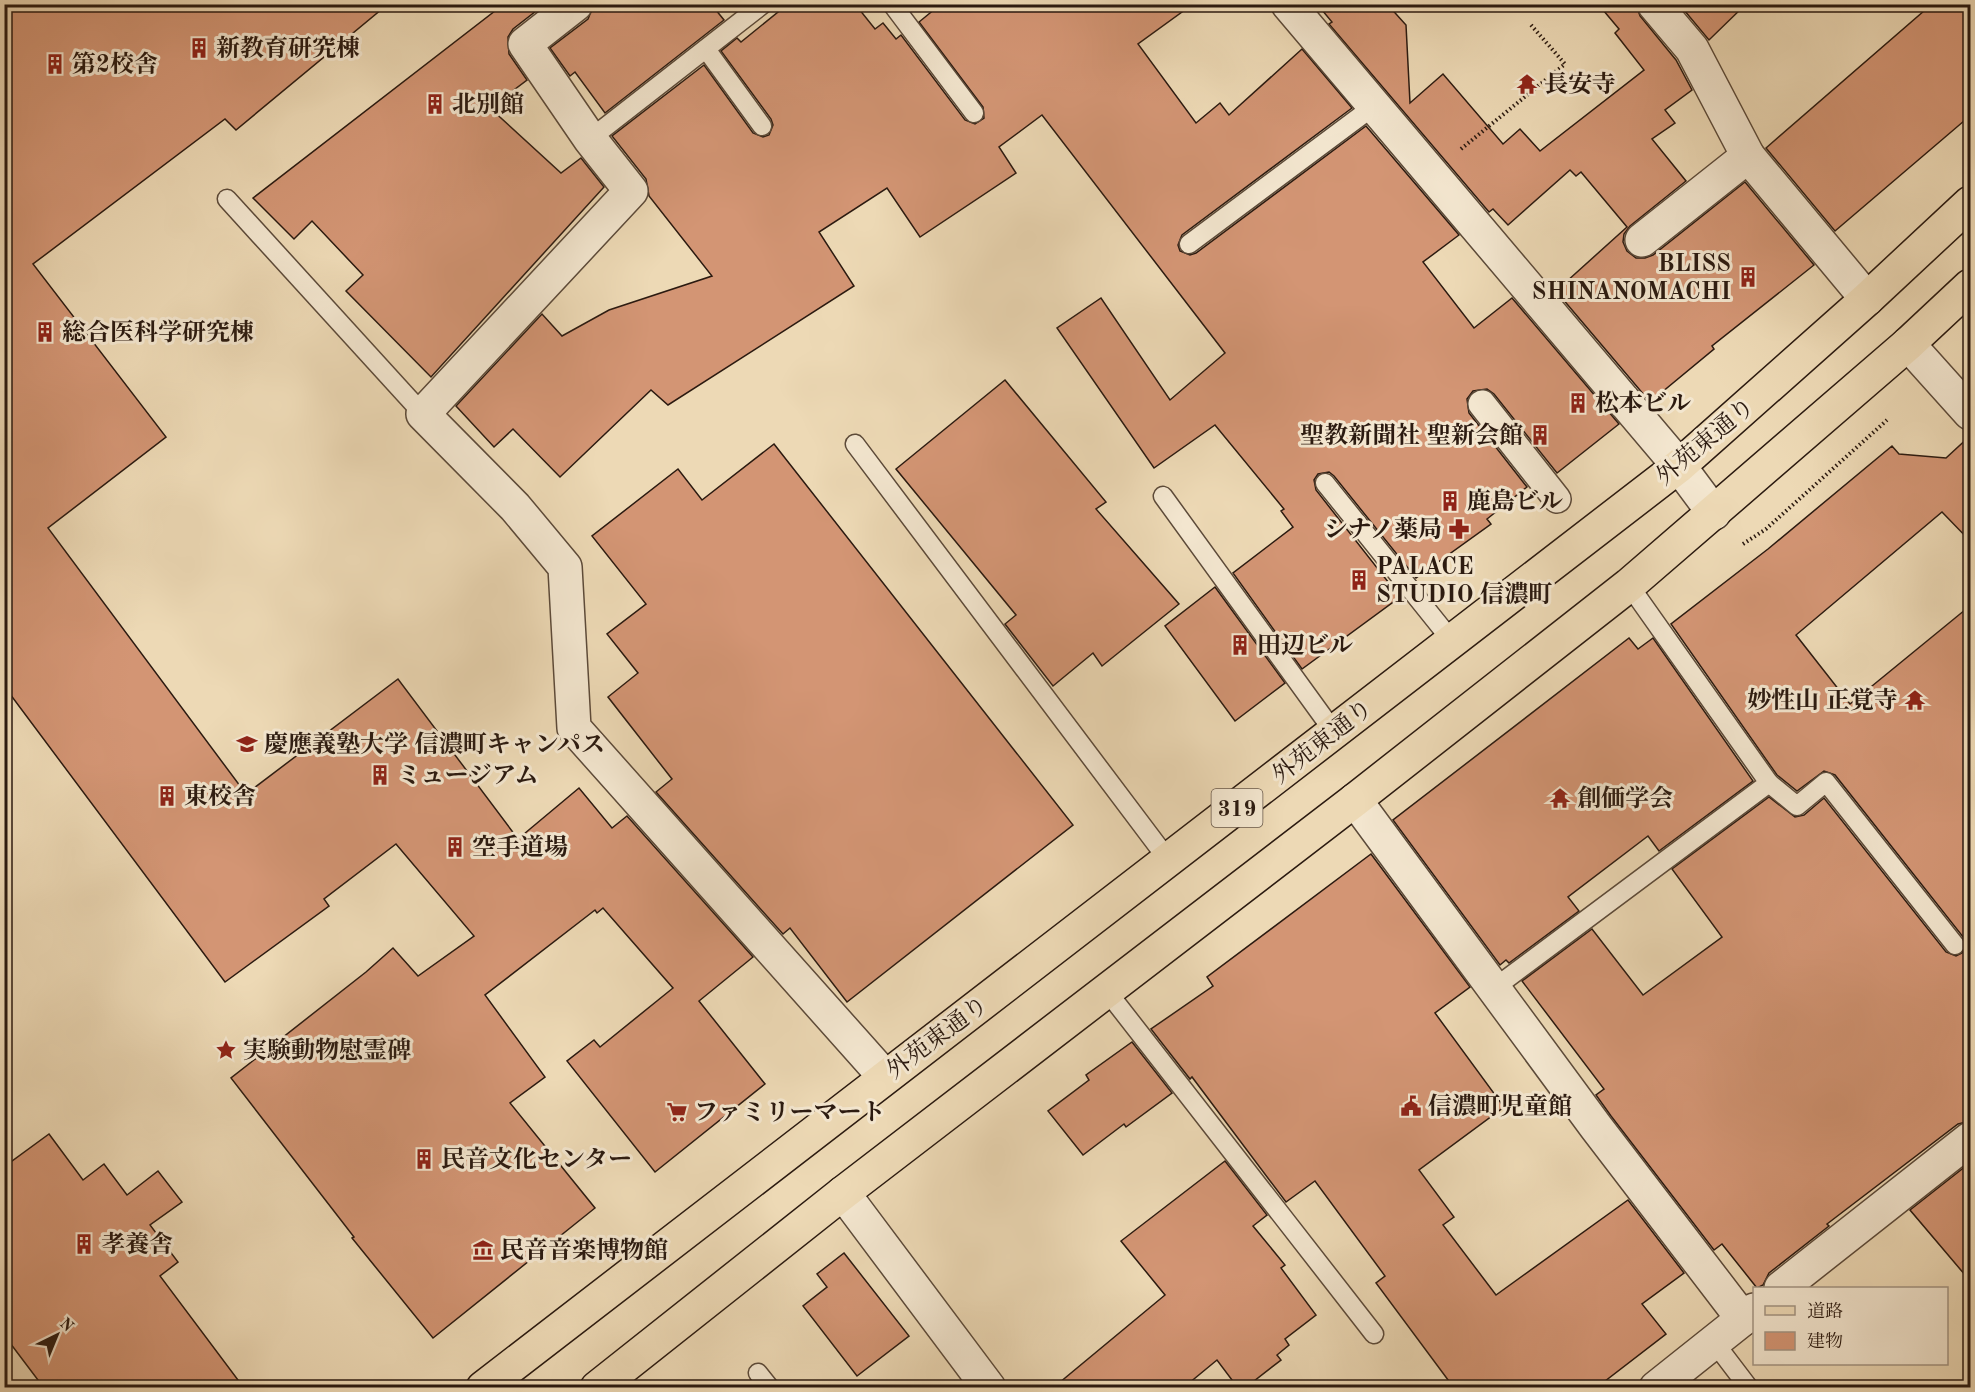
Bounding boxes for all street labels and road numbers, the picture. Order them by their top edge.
street label: 外苑東通り [1651,392,1760,490]
street label: 外苑東通り [1267,694,1378,789]
road number: 319 [1212,789,1262,827]
street label: 外苑東通り [881,991,993,1084]

